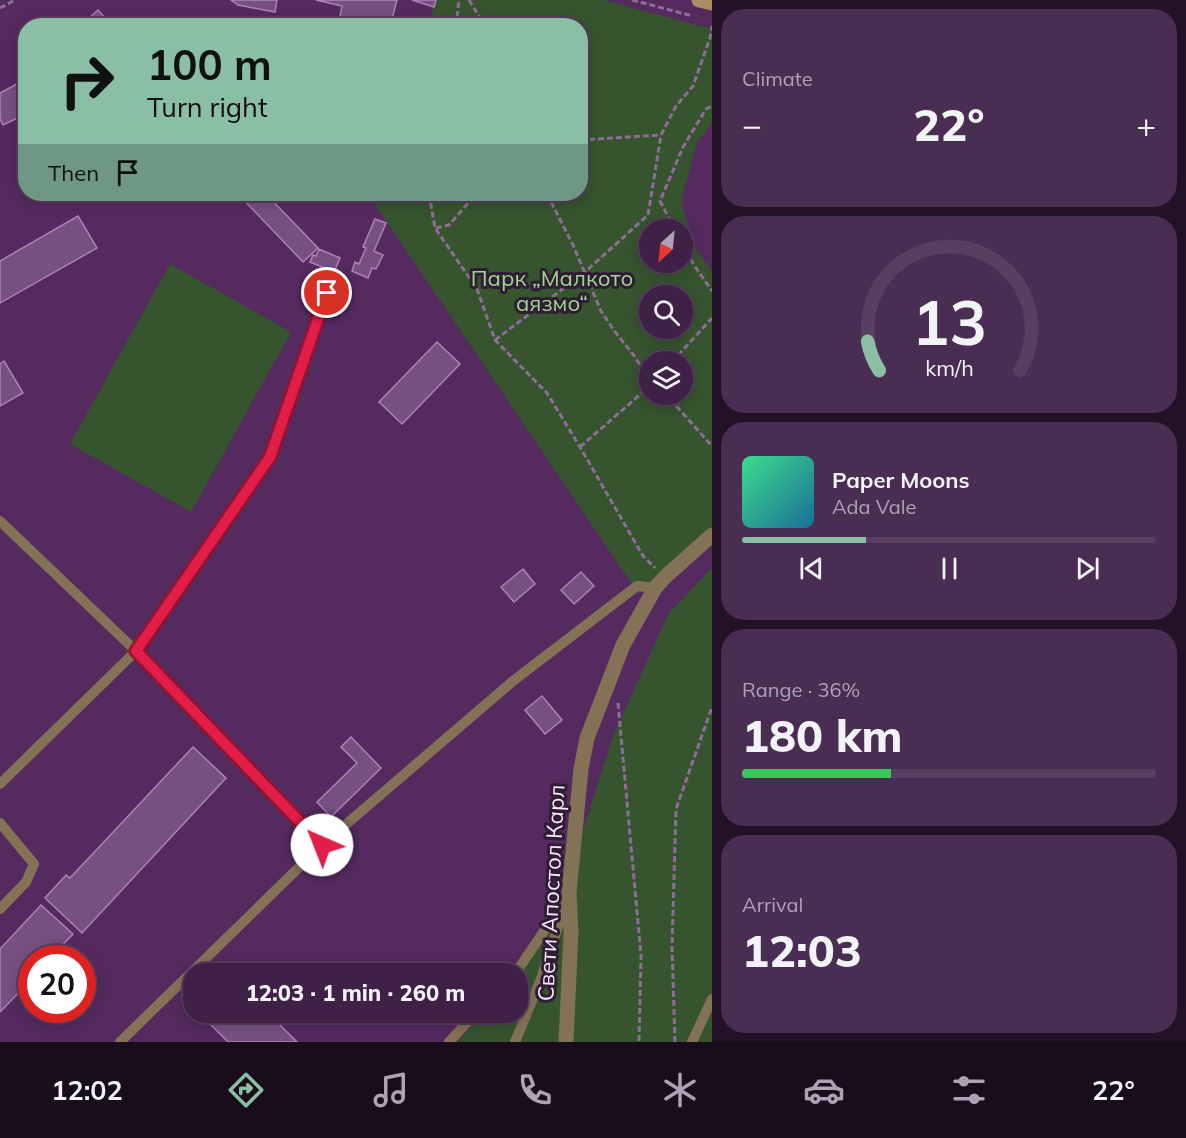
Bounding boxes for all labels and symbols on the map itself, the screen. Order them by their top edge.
north arrow [639,219,693,273]
park label: Парк „Малкото аязмо“ [471,264,633,317]
pin [301,267,352,318]
street label: Свети Апостол Карл [531,784,571,1002]
position arrow [290,813,354,877]
speed limit sign: 20 [18,945,96,1023]

